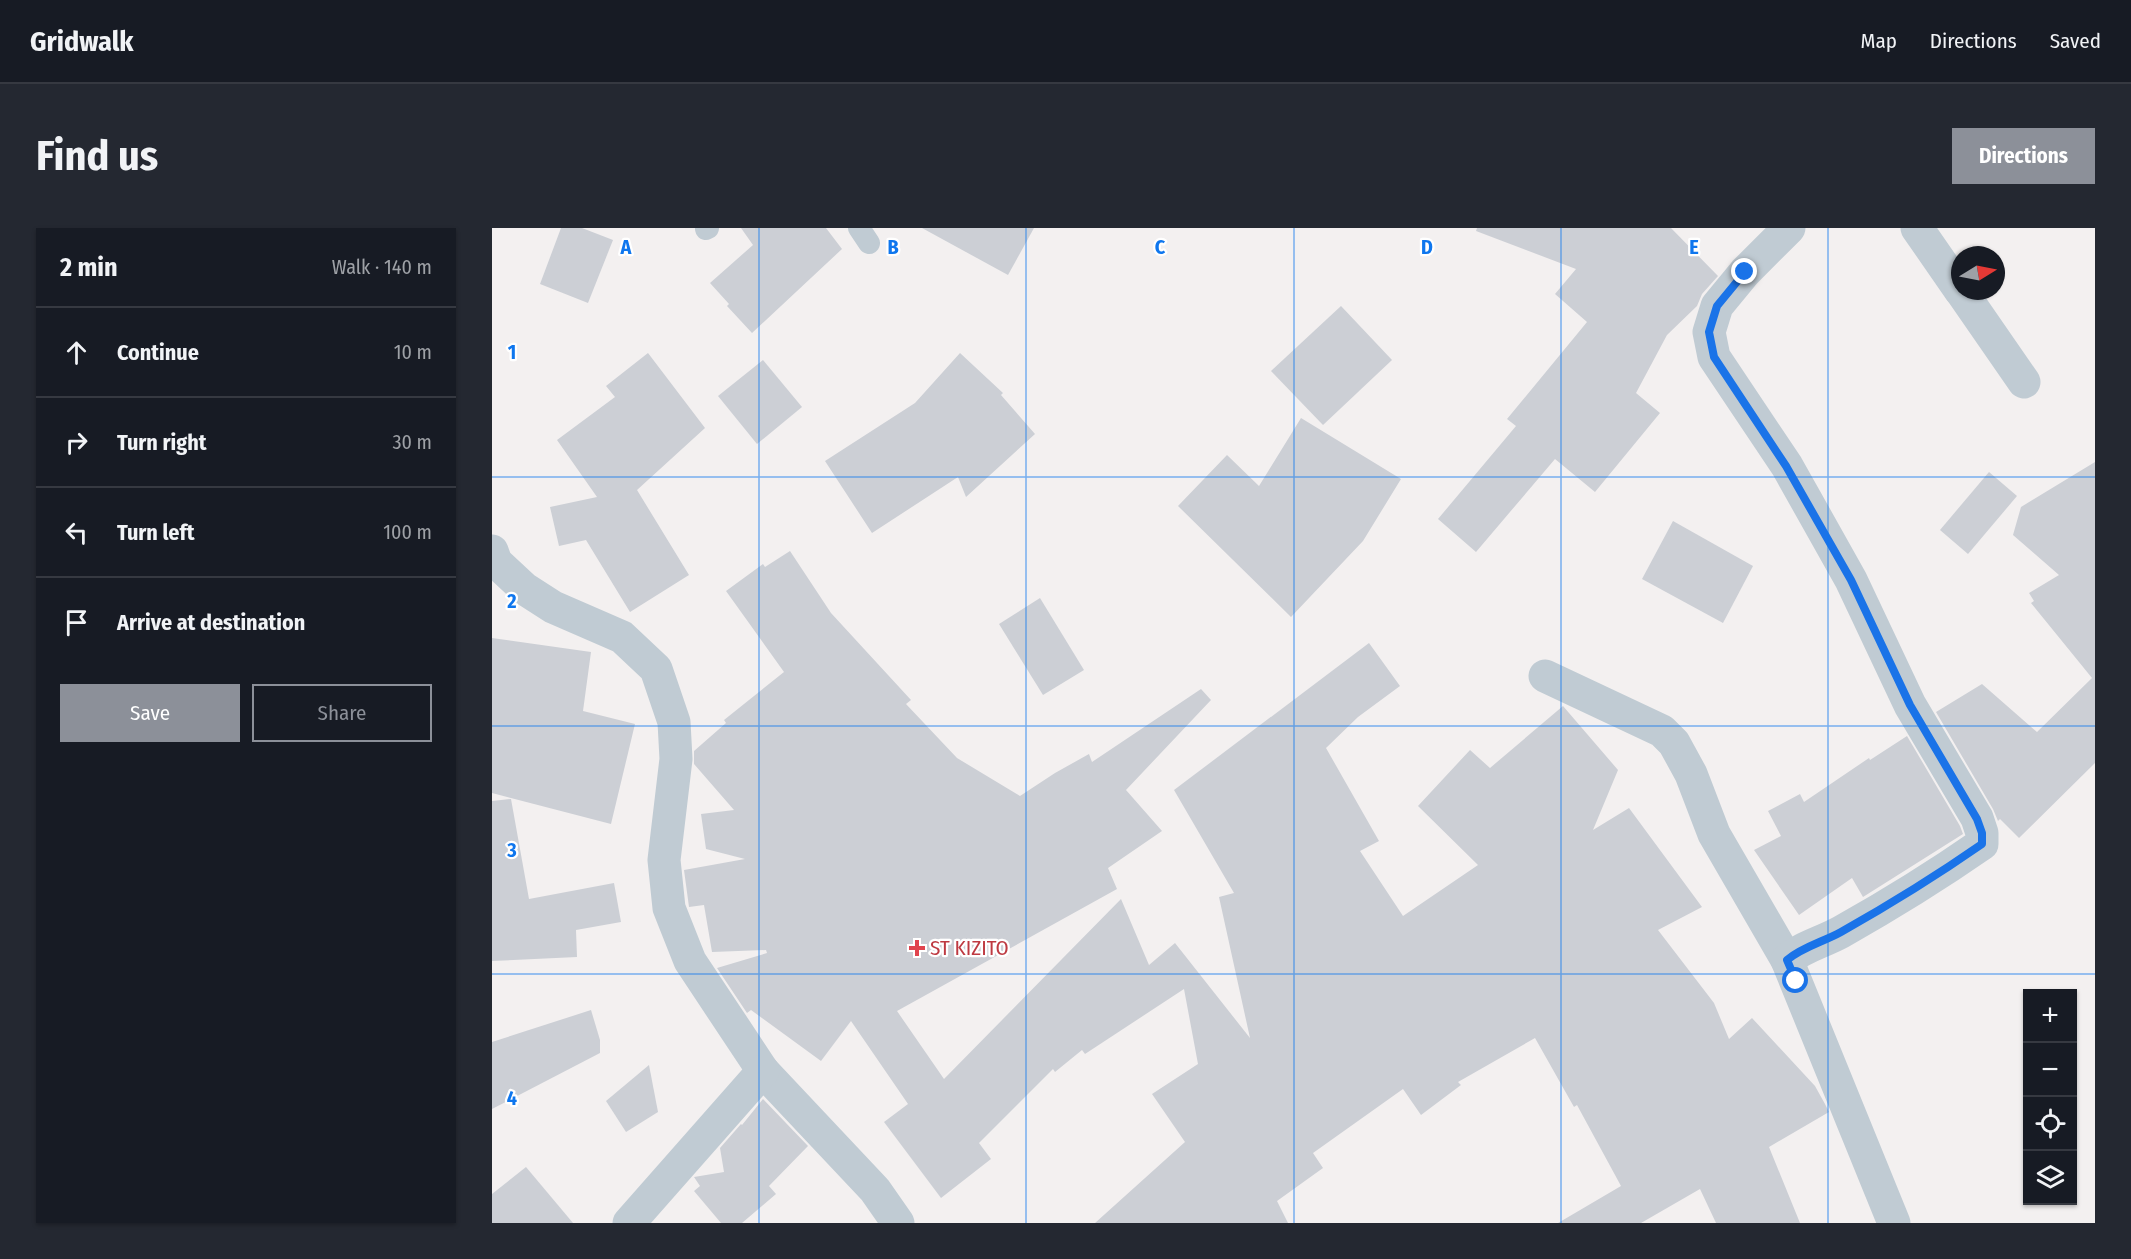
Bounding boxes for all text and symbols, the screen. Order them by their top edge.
text: Gridwalk [30,25,134,58]
text: Map [1860,28,1897,54]
text: Directions [1930,28,2017,54]
text: Saved [2050,28,2101,54]
button: Directions [1952,128,2095,184]
text: Find us [36,131,158,181]
text: A [620,235,633,259]
text: B [887,235,899,259]
text: C [1155,235,1166,259]
text: D [1421,235,1433,259]
text: E [1689,235,1699,259]
north arrow [1951,246,2005,300]
text: 2 min [60,252,118,283]
text: Walk · 140 m [332,255,432,279]
route end [1731,258,1757,284]
icon: ahead [60,336,93,369]
text: Continue [117,339,199,366]
text: 10 m [394,340,432,364]
text: 1 [508,340,516,364]
icon: right [60,426,93,459]
text: Turn right [117,429,206,456]
text: 30 m [392,430,432,454]
icon: left [60,516,93,549]
text: Turn left [117,519,195,546]
text: 100 m [383,520,432,544]
text: 2 [506,589,517,613]
icon: arrive [60,606,93,639]
text: Arrive at destination [117,609,305,636]
button: Save [60,684,240,742]
button: Share [252,684,432,742]
text: 3 [506,838,517,862]
place label: ST KIZITO [930,935,1009,961]
marker: ST KIZITO [908,939,926,957]
route start [1782,967,1808,993]
map controls [2023,989,2077,1205]
button: + [2023,989,2077,1043]
button: − [2023,1043,2077,1097]
text: 4 [507,1086,517,1110]
button: locate [2023,1097,2077,1151]
button: layers [2023,1151,2077,1205]

